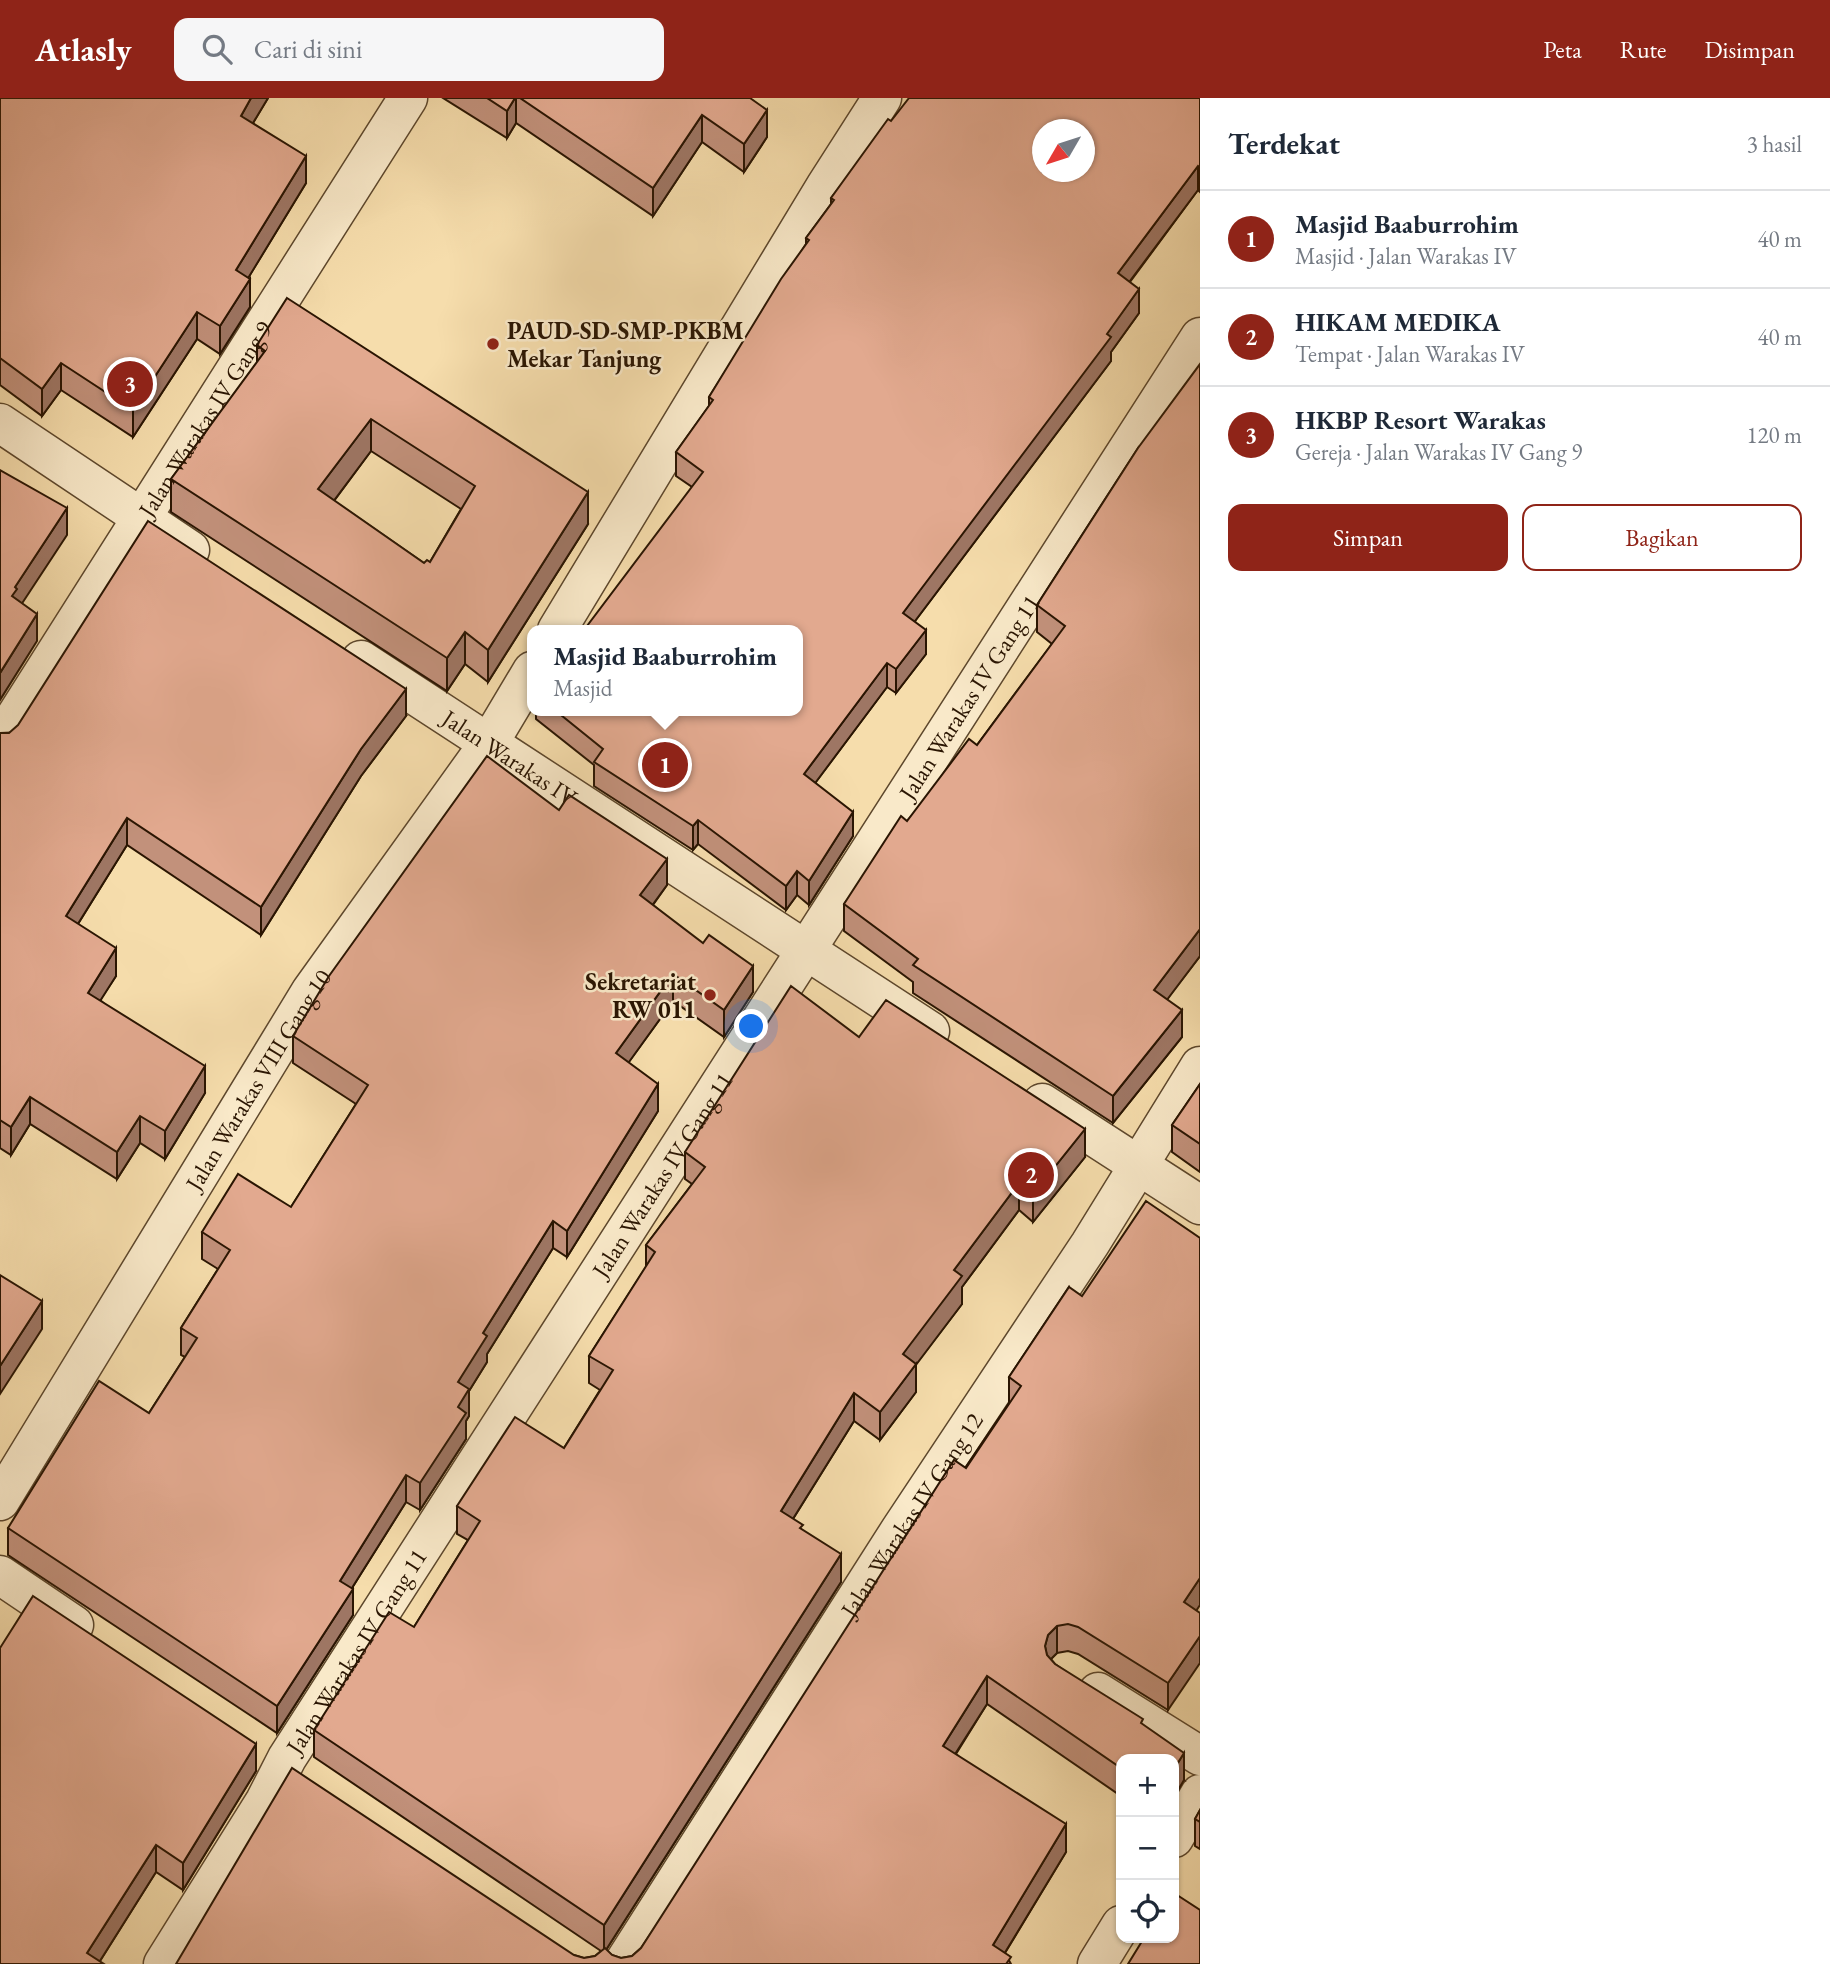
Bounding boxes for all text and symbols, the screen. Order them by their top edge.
search box [174,18,664,81]
text: Atlasly [35,28,132,71]
icon: search [198,30,236,68]
text: Cari di sini [254,32,362,66]
text: Peta [1543,34,1582,65]
text: Rute [1620,34,1666,65]
text: Disimpan [1704,34,1795,65]
north arrow [1032,119,1095,182]
text: Terdekat [1228,124,1340,163]
text: 3 hasil [1747,129,1802,159]
text: Masjid Baaburrohim [1295,207,1519,241]
text: 1 [1245,224,1257,254]
text: 40 m [1757,224,1802,254]
text: Masjid · Jalan Warakas IV [1295,241,1517,271]
text: HIKAM MEDIKA [1295,305,1501,339]
street label: Jalan Warakas IV Gang 9 [130,314,279,524]
place label: PAUD-SD-SMP-PKBM Mekar Tanjung [507,315,744,375]
text: 2 [1245,322,1257,352]
text: 40 m [1757,322,1802,352]
marker: PAUD-SD-SMP-PKBM Mekar Tanjung [485,336,501,352]
text: Tempat · Jalan Warakas IV [1295,339,1525,369]
pin: 3 [107,358,153,410]
text: HKBP Resort Warakas [1295,403,1546,437]
text: 3 [1245,420,1257,450]
text: 120 m [1746,420,1802,450]
text: Gereja · Jalan Warakas IV Gang 9 [1295,437,1582,467]
button: Simpan [1228,504,1508,571]
button: Bagikan [1522,504,1802,571]
street label: Jalan Warakas IV Gang 11 [890,588,1046,807]
popup [527,625,803,716]
text: Masjid Baaburrohim [553,639,777,673]
text: Masjid [553,673,612,703]
street label: Jalan Warakas IV [435,701,584,813]
pin: 1 [642,739,688,791]
street label: Jalan Warakas VIII Gang 10 [177,963,337,1198]
place label: Sekretariat RW 011 [585,966,696,1025]
marker: Sekretariat RW 011 [702,987,718,1003]
your location [734,1009,768,1043]
street label: Jalan Warakas IV Gang 11 [583,1066,739,1285]
pin: 2 [1008,1149,1054,1201]
street label: Jalan Warakas IV Gang 12 [832,1406,990,1624]
street label: Jalan Warakas IV Gang 11 [277,1542,433,1761]
map controls [1116,1754,1179,1943]
button: + [1116,1754,1179,1817]
button: − [1116,1817,1179,1880]
button: locate [1116,1880,1179,1943]

